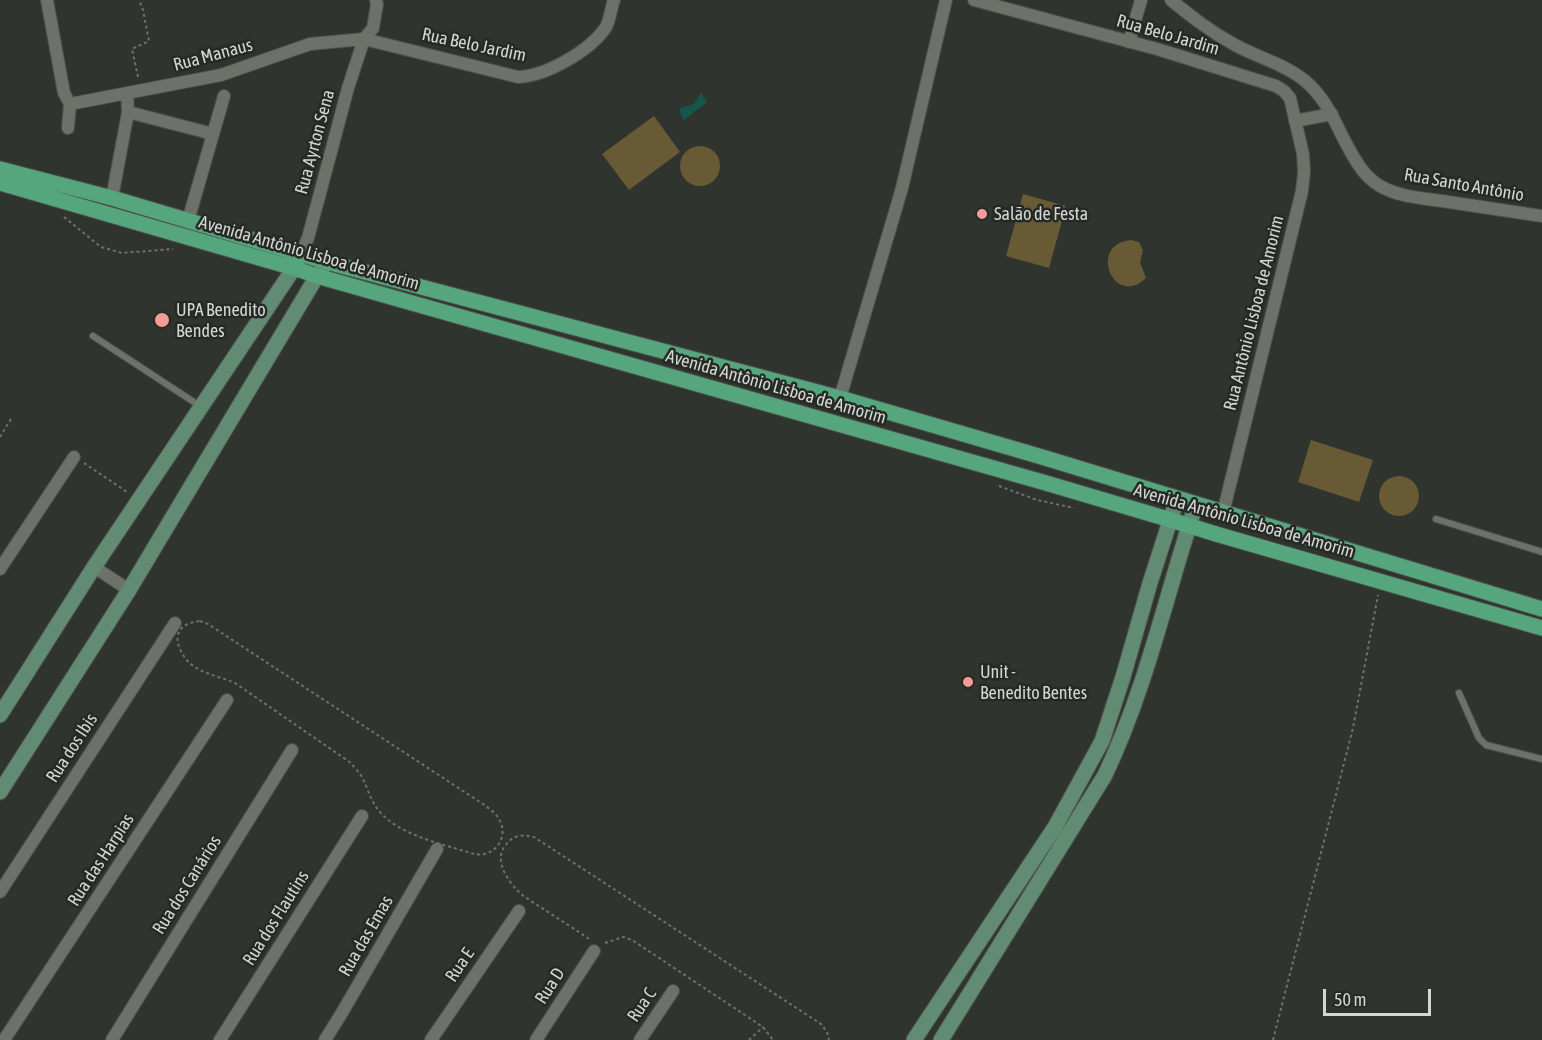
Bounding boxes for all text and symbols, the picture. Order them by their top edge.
street label: Rua Belo Jardim [1114,10,1222,60]
street label: Rua Belo Jardim [420,23,528,67]
street label: Rua Manaus [171,34,255,76]
street label: Rua Ayrton Sena [291,87,339,197]
street label: Rua Santo Antônio [1402,164,1526,206]
place label: Salão de Festa [994,203,1088,225]
marker: Salão de Festa [975,207,989,221]
street label: Avenida Antônio Lisboa de Amorim [196,211,422,295]
street label: Rua Antônio Lisboa de Amorim [1219,213,1289,413]
place label: UPA Benedito Bendes [176,299,266,342]
marker: UPA Benedito Bendes [153,311,171,329]
street label: Avenida Antônio Lisboa de Amorim [663,345,889,429]
street label: Avenida Antônio Lisboa de Amorim [1131,479,1357,563]
place label: Unit - Benedito Bentes [980,661,1087,704]
marker: Unit - Benedito Bentes [961,675,975,689]
street label: Rua dos Ibis [42,709,102,787]
street label: Rua das Harpias [63,810,139,910]
street label: Rua dos Canários [148,832,226,938]
street label: Rua dos Flautins [238,867,314,969]
street label: Rua das Emas [334,892,398,980]
street label: Rua E [441,944,479,986]
street label: Rua D [530,964,570,1008]
scale bar [1326,977,1434,1015]
street label: Rua C [623,984,661,1026]
text: 50 m [1334,989,1366,1010]

